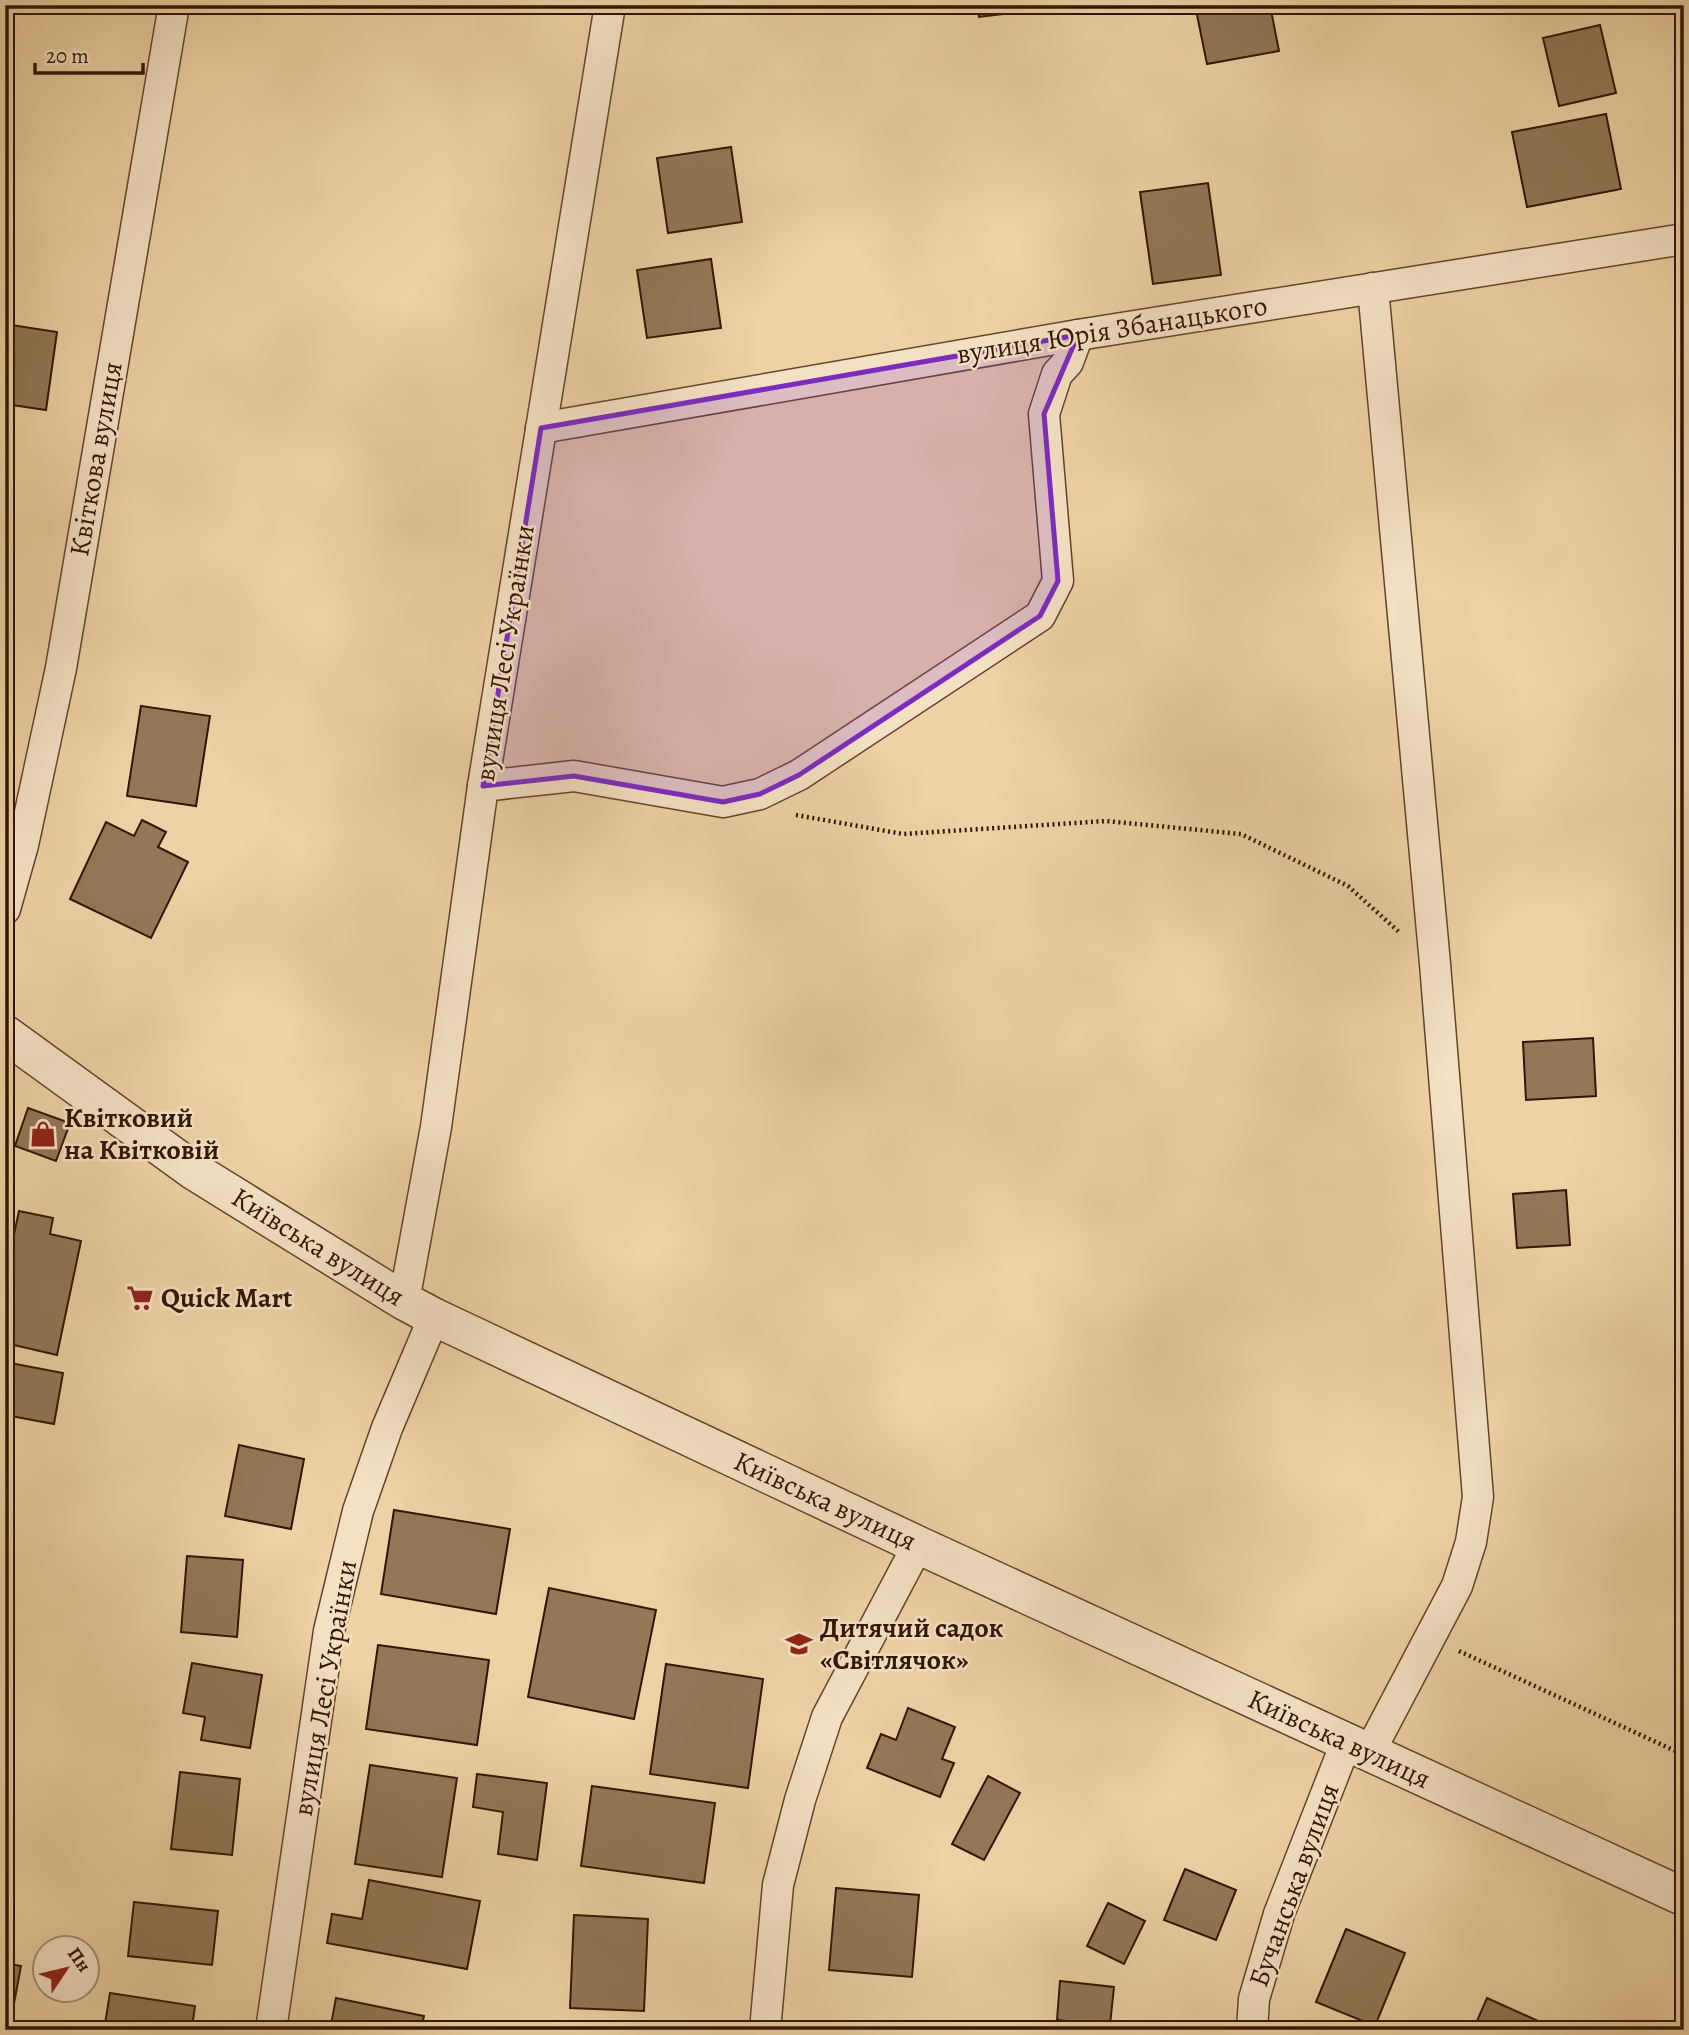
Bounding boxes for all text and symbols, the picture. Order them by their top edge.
scale bar [35,32,144,76]
text: 20 m [46,42,89,70]
street label: вулиця Юрія Збанацького [954,287,1270,373]
street label: Квіткова вулиця [60,359,132,559]
street label: вулиця Лесі Українки [466,522,544,784]
place label: Квітковий на Квітковій [64,1099,219,1169]
shop icon: Квітковий на Квітковій [28,1119,58,1149]
street label: Київська вулиця [224,1179,412,1315]
place label: Quick Mart [161,1279,292,1317]
supermarket icon: Quick Mart [125,1283,155,1313]
street label: Київська вулиця [727,1442,923,1560]
street label: вулиця Лесі Українки [284,1557,366,1819]
place label: Дитячий садок «Світлячок» [820,1609,1004,1679]
school or university icon: Дитячий садок «Світлячок» [784,1629,814,1659]
street label: Київська вулиця [1241,1680,1437,1798]
street label: Бучанська вулиця [1240,1778,1348,1992]
north arrow [32,1934,102,2004]
text: Пн [61,1942,97,1977]

